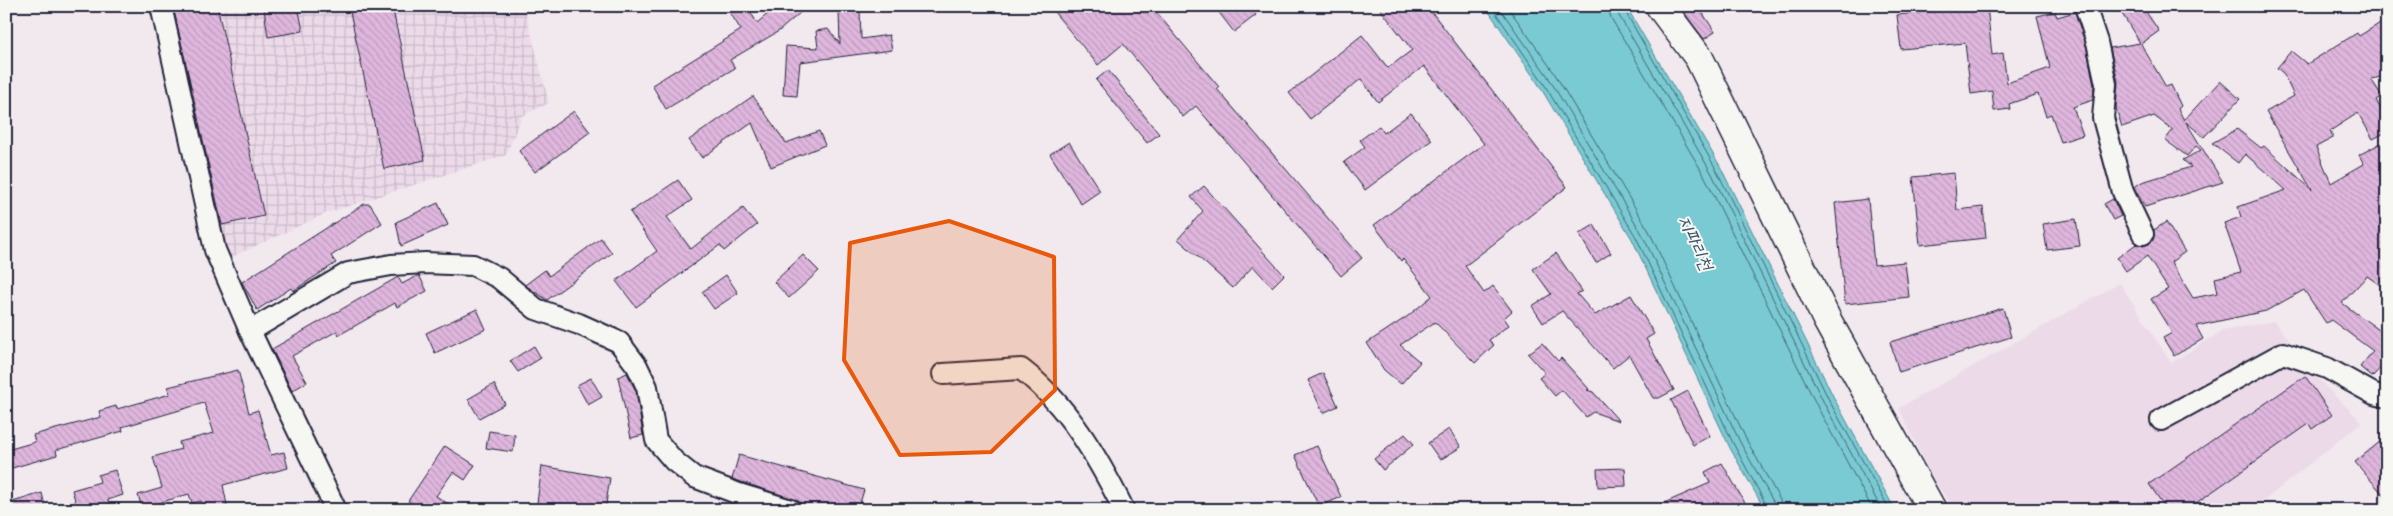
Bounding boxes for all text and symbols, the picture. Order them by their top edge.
water label: 지파리천 [1673,212,1717,275]

